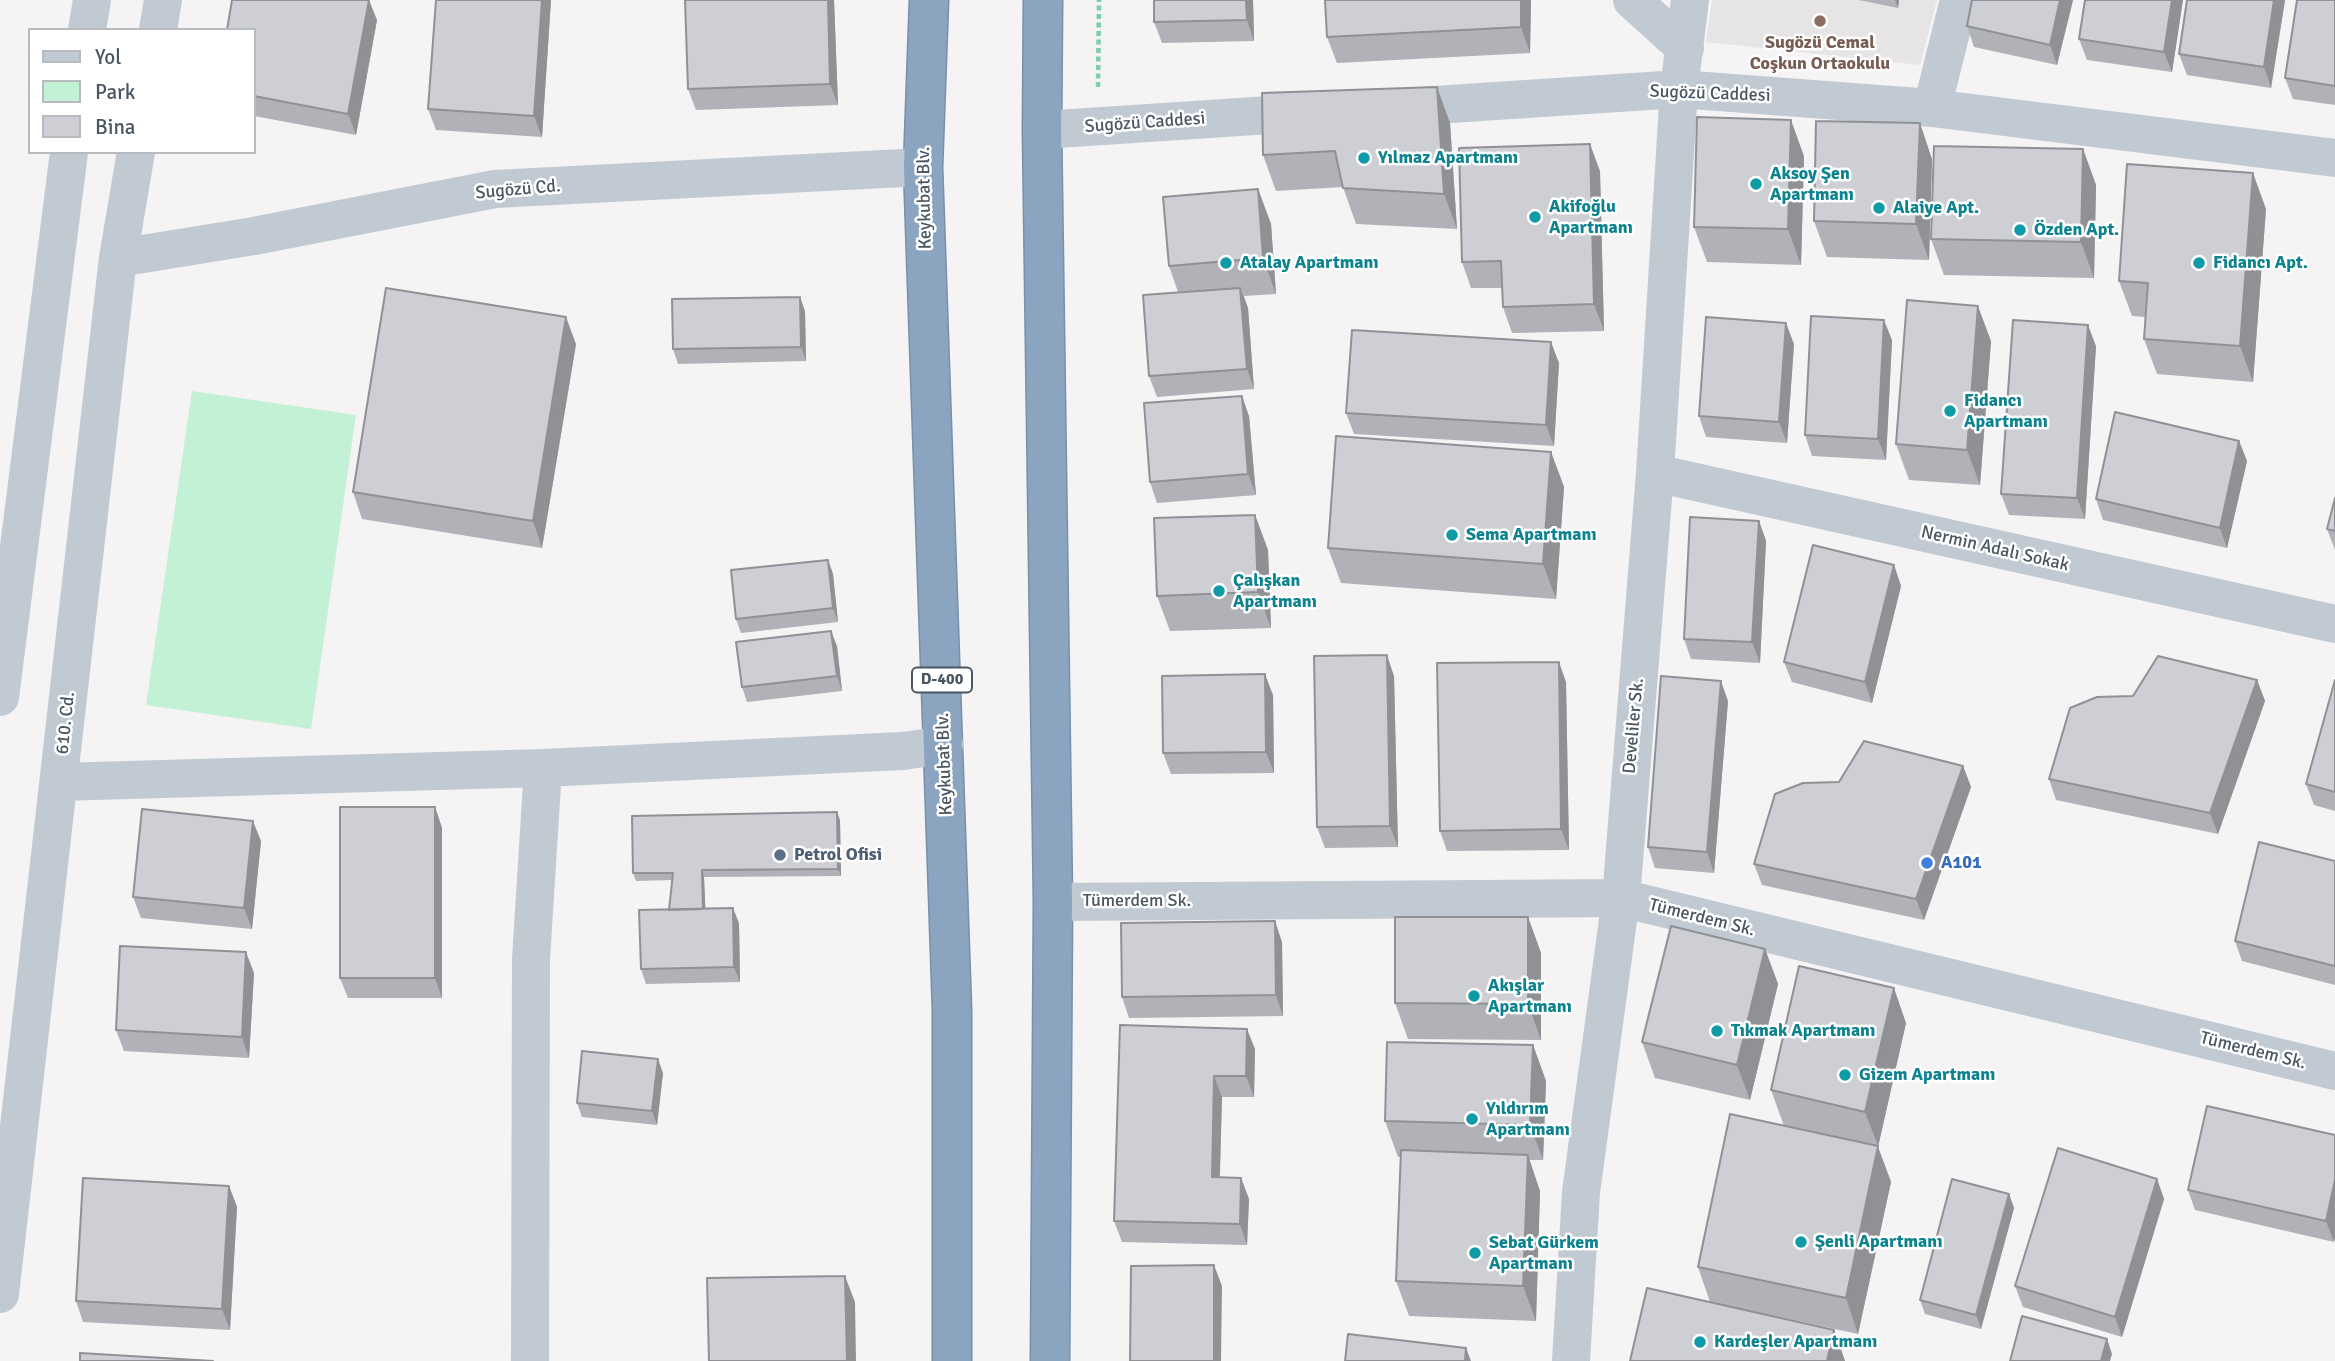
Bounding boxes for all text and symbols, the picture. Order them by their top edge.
marker: Sugözü Cemal Coşkun Ortaokulu [1812,13,1828,29]
legend [28,28,256,154]
place label: Sugözü Cemal Coşkun Ortaokulu [1750,32,1890,74]
text: Yol [95,44,121,70]
text: Park [95,79,135,105]
street label: Sugözü Caddesi [1649,81,1771,107]
street label: Sugözü Caddesi [1084,108,1206,138]
text: Bina [95,114,136,140]
street label: Keykubat Blv. [913,146,937,250]
place label: Yılmaz Apartmanı [1378,147,1518,169]
marker: Yılmaz Apartmanı [1356,150,1372,166]
place label: Aksoy Şen Apartmanı [1770,163,1854,206]
street label: Sugözü Cd. [475,176,561,204]
marker: Aksoy Şen Apartmanı [1748,176,1764,192]
place label: Akifoğlu Apartmanı [1549,196,1633,238]
place label: Alaiye Apt. [1893,197,1979,219]
marker: Alaiye Apt. [1871,200,1887,216]
marker: Akifoğlu Apartmanı [1527,209,1543,225]
place label: Özden Apt. [2034,219,2119,241]
marker: Özden Apt. [2012,222,2028,238]
place label: Atalay Apartmanı [1240,252,1379,274]
place label: Fidancı Apt. [2213,252,2308,274]
marker: Atalay Apartmanı [1218,255,1234,271]
marker: Fidancı Apt. [2191,255,2207,271]
place label: Fidancı Apartmanı [1964,390,2048,432]
marker: Fidancı Apartmanı [1942,403,1958,419]
street label: Nermin Adalı Sokak [1919,521,2071,577]
place label: Sema Apartmanı [1466,524,1597,546]
marker: Sema Apartmanı [1444,527,1460,543]
place label: Çalışkan Apartmanı [1233,570,1317,612]
marker: Çalışkan Apartmanı [1211,583,1227,599]
road number: D-400 [912,667,972,692]
street label: Develiler Sk. [1619,677,1649,775]
street label: 610. Cd. [52,691,80,755]
street label: Keykubat Blv. [932,712,958,816]
place label: Petrol Ofisi [794,844,882,866]
marker: Petrol Ofisi [772,847,788,863]
place label: A101 [1941,852,1982,874]
marker: A101 [1919,855,1935,871]
street label: Tümerdem Sk. [1083,890,1191,912]
street label: Tümerdem Sk. [1647,894,1757,942]
place label: Akışlar Apartmanı [1488,975,1572,1018]
marker: Akışlar Apartmanı [1466,988,1482,1004]
place label: Tıkmak Apartmanı [1731,1020,1875,1042]
marker: Tıkmak Apartmanı [1709,1023,1725,1039]
street label: Tümerdem Sk. [2198,1027,2308,1075]
place label: Gizem Apartmanı [1859,1064,1995,1086]
marker: Gizem Apartmanı [1837,1067,1853,1083]
place label: Yıldırım Apartmanı [1486,1098,1570,1140]
marker: Yıldırım Apartmanı [1464,1111,1480,1127]
place label: Şenli Apartmanı [1815,1231,1943,1253]
place label: Sebat Gürkem Apartmanı [1489,1232,1599,1274]
marker: Şenli Apartmanı [1793,1234,1809,1250]
marker: Sebat Gürkem Apartmanı [1467,1245,1483,1261]
place label: Kardeşler Apartmanı [1714,1331,1877,1353]
marker: Kardeşler Apartmanı [1692,1334,1708,1350]

